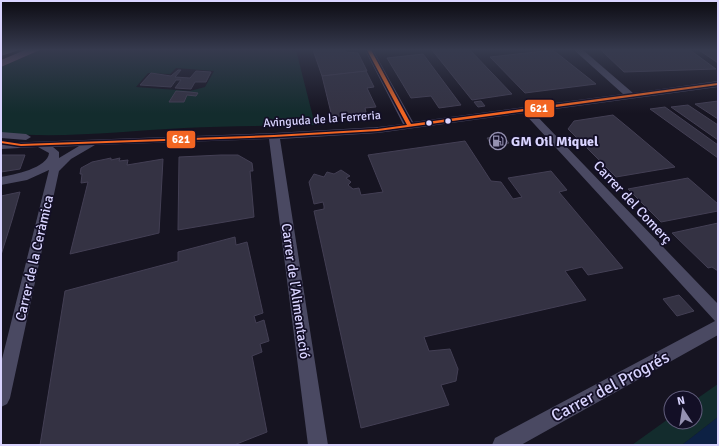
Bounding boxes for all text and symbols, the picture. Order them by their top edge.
line badge: 621 [524,99,555,118]
text: 621 [530,102,548,115]
street label: Avinguda de la Ferreria [263,108,381,131]
unlabelled marker [443,116,453,126]
unlabelled marker [424,118,434,128]
line badge: 621 [166,130,196,149]
fuel station icon: GM Oil Miquel [488,131,508,151]
text: 621 [172,133,190,146]
place label: GM Oil Miquel [511,133,599,150]
street label: Carrer del Comerç [590,157,676,248]
street label: Carrer de la Ceràmica [12,193,57,323]
street label: Carrer de l'Alimentació [278,222,313,360]
street label: Carrer del Progrés [548,346,673,426]
north arrow [663,390,703,430]
text: N [676,394,686,408]

